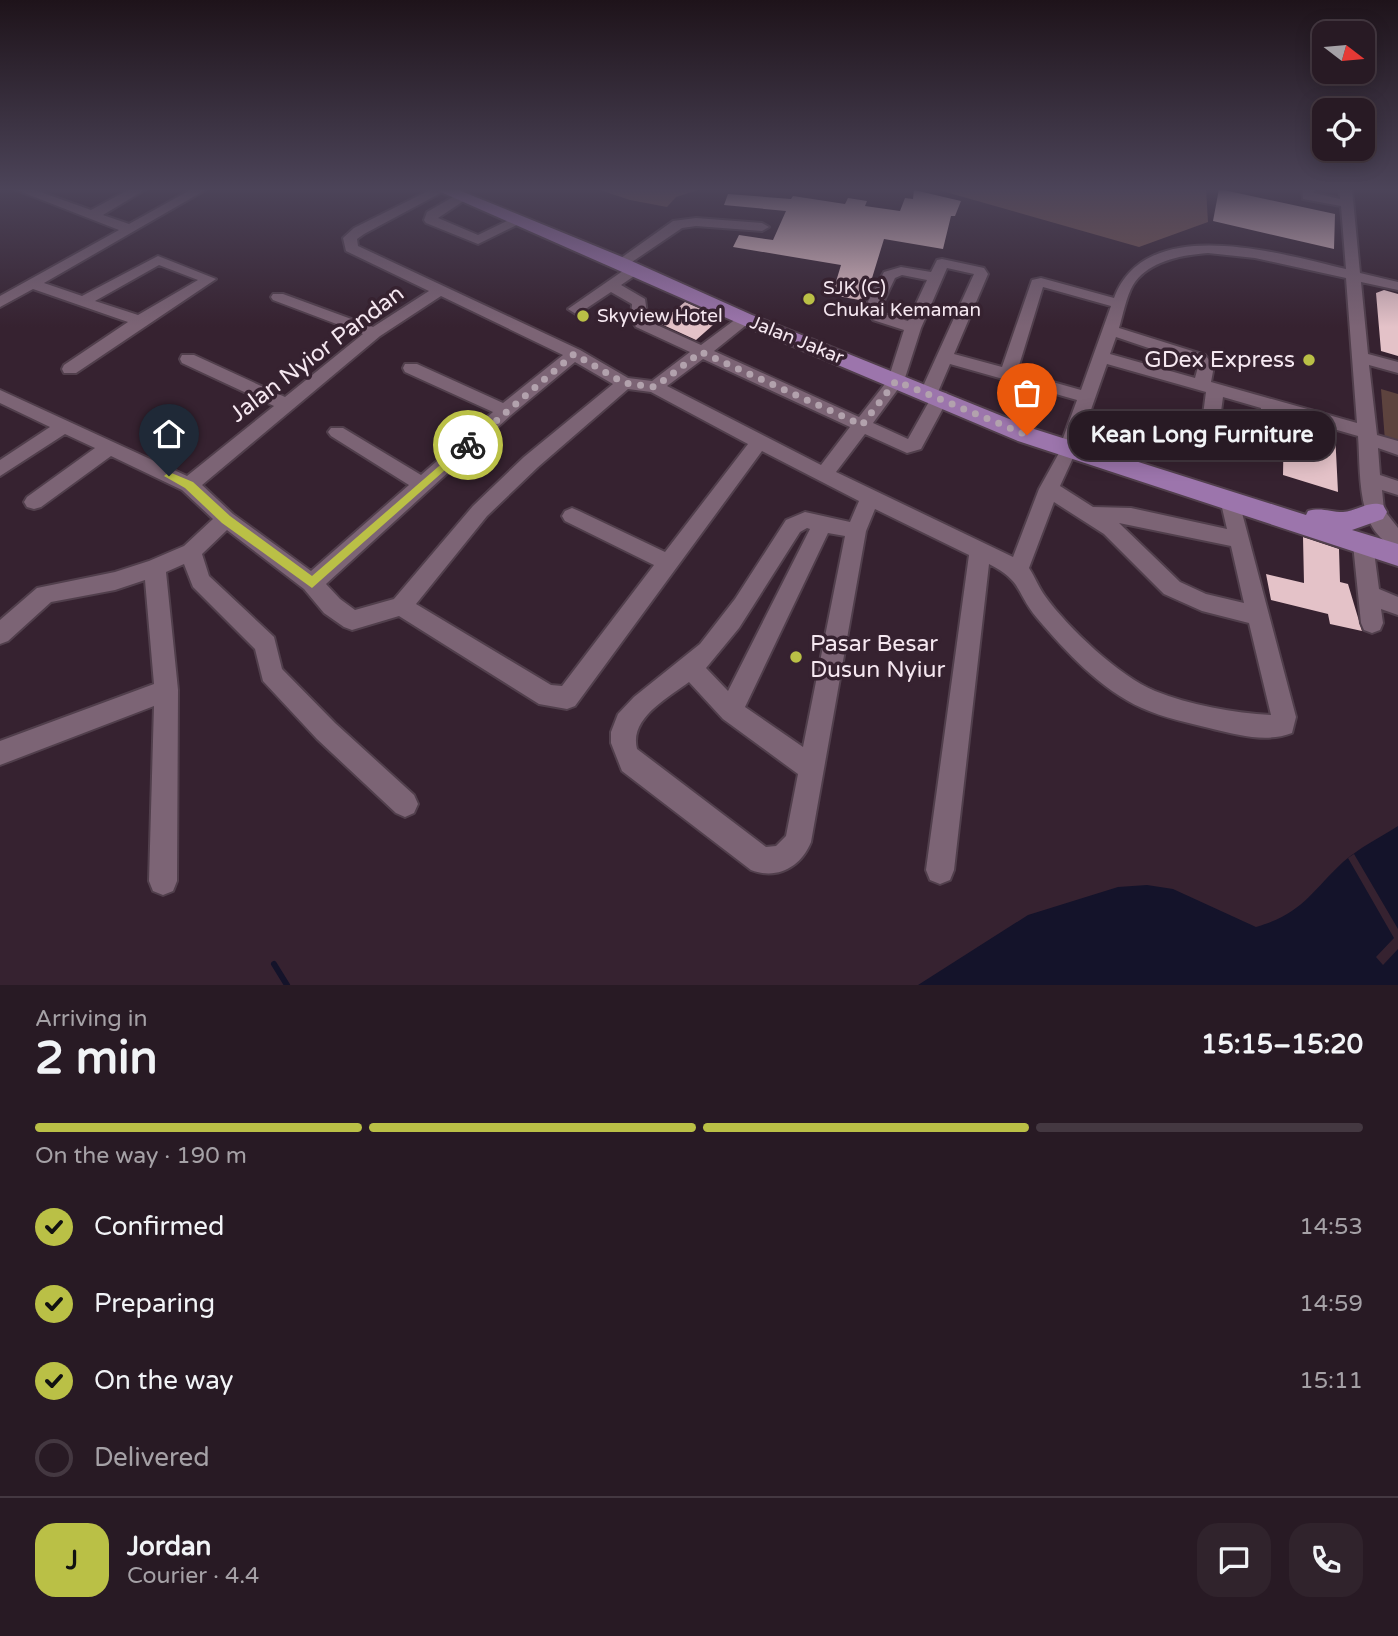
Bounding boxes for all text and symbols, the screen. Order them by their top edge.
north arrow [1312,21,1376,84]
map controls [1312,21,1375,161]
button: locate [1312,98,1375,161]
place label: SJK (C) Chukai Kemaman [823,277,981,321]
street label: Jalan Nyior Pandan [224,279,410,429]
marker: SJK (C) Chukai Kemaman [801,291,817,307]
place label: Skyview Hotel [597,305,723,327]
marker: Skyview Hotel [575,308,591,324]
street label: Jalan Jakar [747,311,848,369]
place label: GDex Express [1144,346,1295,374]
marker: GDex Express [1301,352,1317,368]
pin [997,363,1057,435]
icon: bag [1008,374,1046,412]
pin [139,404,199,476]
courier [433,410,503,480]
callout: Kean Long Furniture [1069,410,1335,460]
icon: home [150,415,188,453]
text: Kean Long Furniture [1090,421,1314,449]
icon: bike [449,426,487,464]
place label: Pasar Besar Dusun Nyiur [810,630,945,684]
marker: Pasar Besar Dusun Nyiur [788,649,804,665]
text: Arriving in [35,1005,148,1033]
text: 15:15–15:20 [1201,1029,1363,1060]
text: 2 min [35,1031,158,1086]
text: On the way · 190 m [35,1142,247,1170]
icon: check [35,1208,73,1246]
text: Confirmed [94,1211,224,1242]
text: 14:53 [1299,1213,1363,1241]
icon: check [35,1285,73,1323]
text: Preparing [94,1288,215,1319]
text: 14:59 [1299,1290,1363,1318]
icon: check [35,1362,73,1400]
text: On the way [94,1365,234,1396]
text: 15:11 [1299,1367,1363,1395]
text: Delivered [94,1442,210,1473]
button: chat [1197,1523,1271,1597]
button: phone [1289,1523,1363,1597]
text: Jordan [127,1531,211,1562]
text: J [66,1545,78,1576]
text: Courier · 4.4 [127,1562,259,1590]

